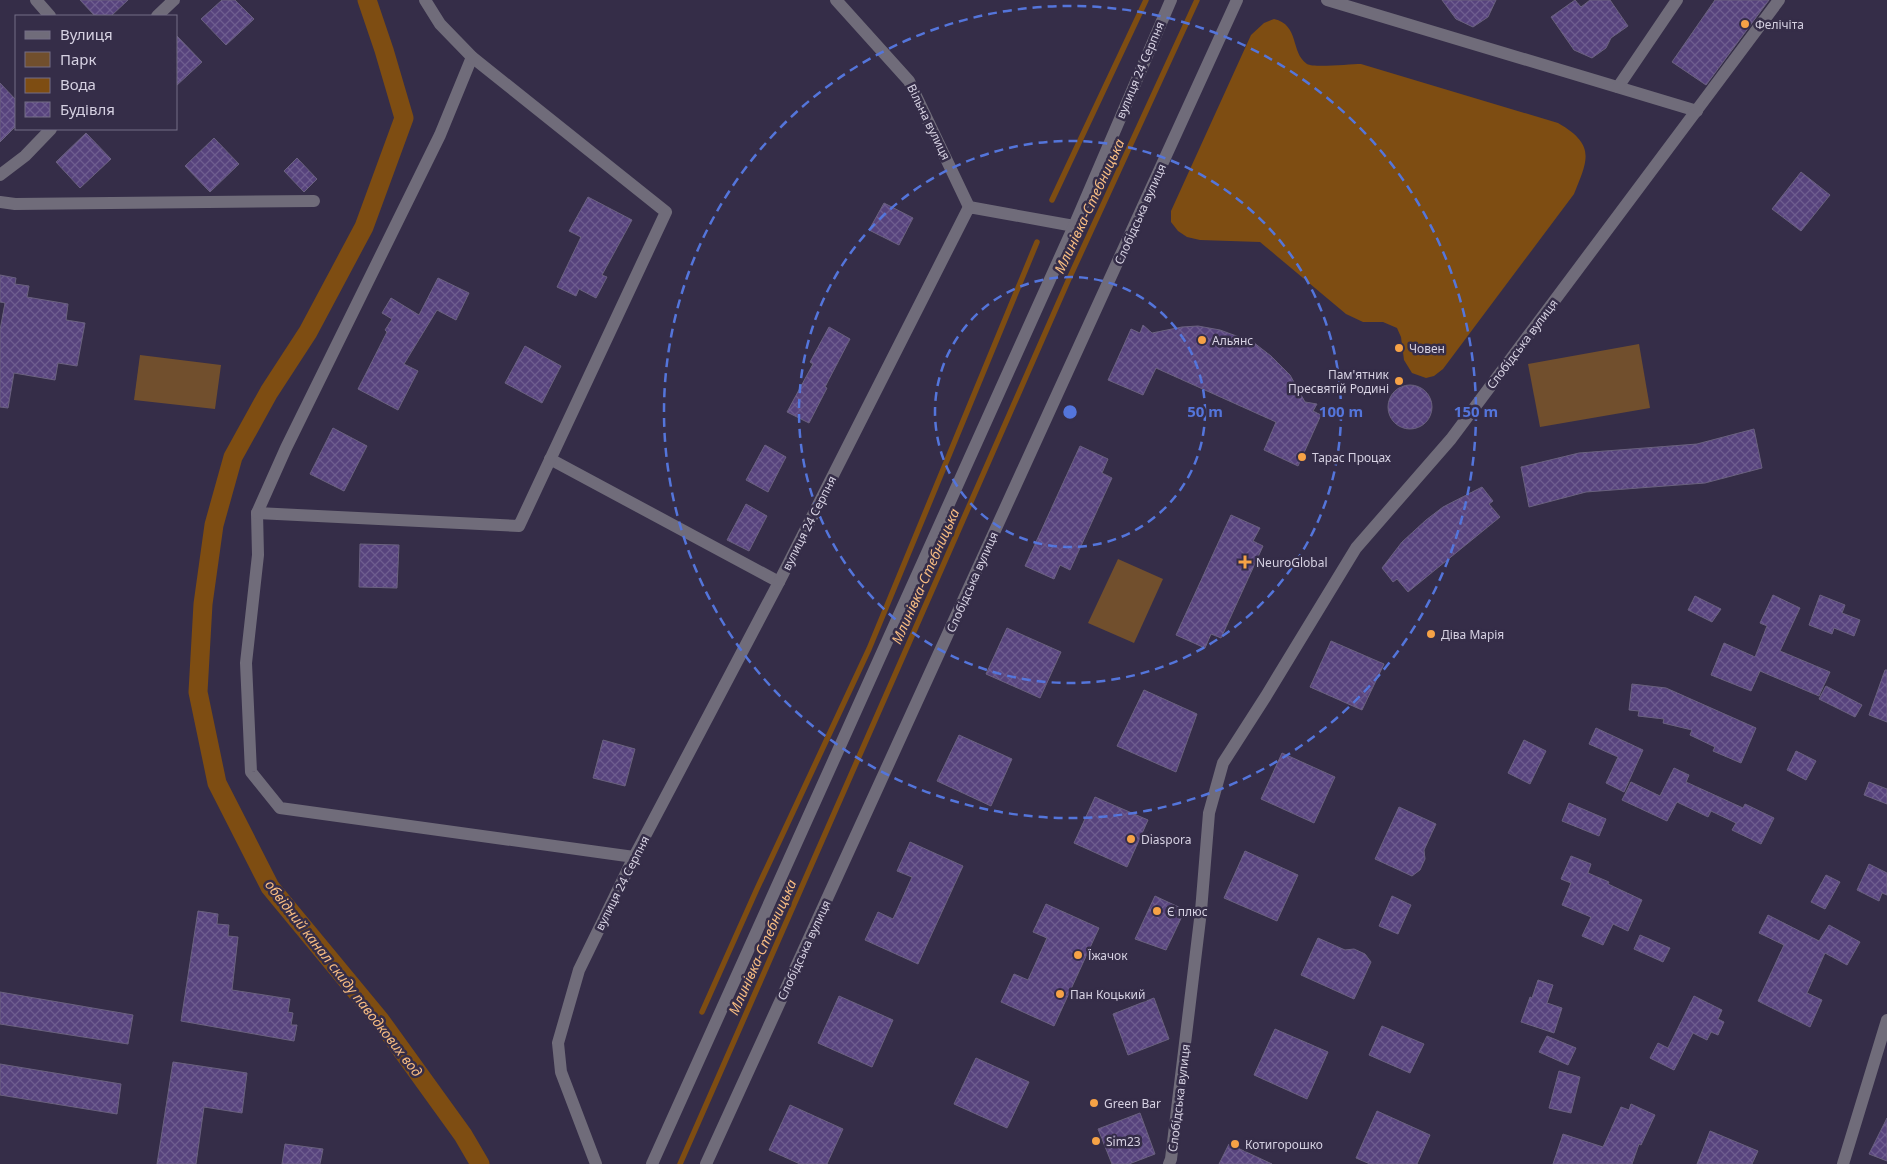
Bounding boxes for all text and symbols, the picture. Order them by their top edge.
legend [15,15,178,130]
place label: Фелічіта [1755,16,1804,33]
marker: Фелічіта [1739,18,1751,30]
street label: вулиця 24 Серпня [1112,19,1168,121]
text: Вулиця [60,24,113,44]
text: Парк [60,49,96,69]
text: Вода [60,74,96,94]
street label: Вільна вулиця [903,81,955,163]
text: Будівля [60,99,115,119]
water label: Млинівка-Стебницька [1049,136,1129,276]
street label: Слобідська вулиця [1110,161,1170,267]
street label: Слобідська вулиця [1483,295,1561,393]
place label: Альянс [1212,332,1253,349]
marker: Альянс [1196,334,1208,346]
place label: Човен [1409,340,1445,357]
marker: Човен [1393,342,1405,354]
place label: Пам'ятник Пресвятій Родині [1288,366,1390,397]
marker: Пам'ятник Пресвятій Родині [1393,375,1405,387]
text: 50 m [1187,401,1223,421]
text: 100 m [1319,401,1363,421]
text: 150 m [1454,401,1498,421]
centre of rings [1061,403,1079,421]
place label: Тарас Процах [1312,449,1392,466]
marker: Тарас Процах [1296,451,1308,463]
street label: вулиця 24 Серпня [778,473,840,573]
water label: Млинівка-Стебницька [887,505,964,647]
street label: Слобідська вулиця [942,529,1002,635]
place label: NeuroGlobal [1256,554,1328,571]
marker: NeuroGlobal [1238,555,1252,569]
place label: Діва Марія [1441,626,1504,643]
marker: Діва Марія [1425,628,1437,640]
place label: Diaspora [1141,831,1191,848]
street label: вулиця 24 Серпня [591,833,653,933]
marker: Diaspora [1125,833,1137,845]
water label: обвідний канал скиду паводкових вод [261,876,427,1081]
water label: Млинівка-Стебницька [724,876,801,1018]
street label: Слобідська вулиця [773,897,835,1003]
place label: Є плюс [1167,903,1208,920]
marker: Є плюс [1151,905,1163,917]
place label: Їжачок [1088,947,1128,964]
marker: Їжачок [1072,949,1084,961]
place label: Пан Коцький [1070,986,1146,1003]
marker: Пан Коцький [1054,988,1066,1000]
street label: Слобідська вулиця [1164,1043,1194,1153]
place label: Green Bar [1104,1095,1161,1112]
marker: Green Bar [1088,1097,1100,1109]
place label: Sim23 [1106,1133,1141,1150]
marker: Sim23 [1090,1135,1102,1147]
place label: Котигорошко [1245,1136,1323,1153]
marker: Котигорошко [1229,1138,1241,1150]

